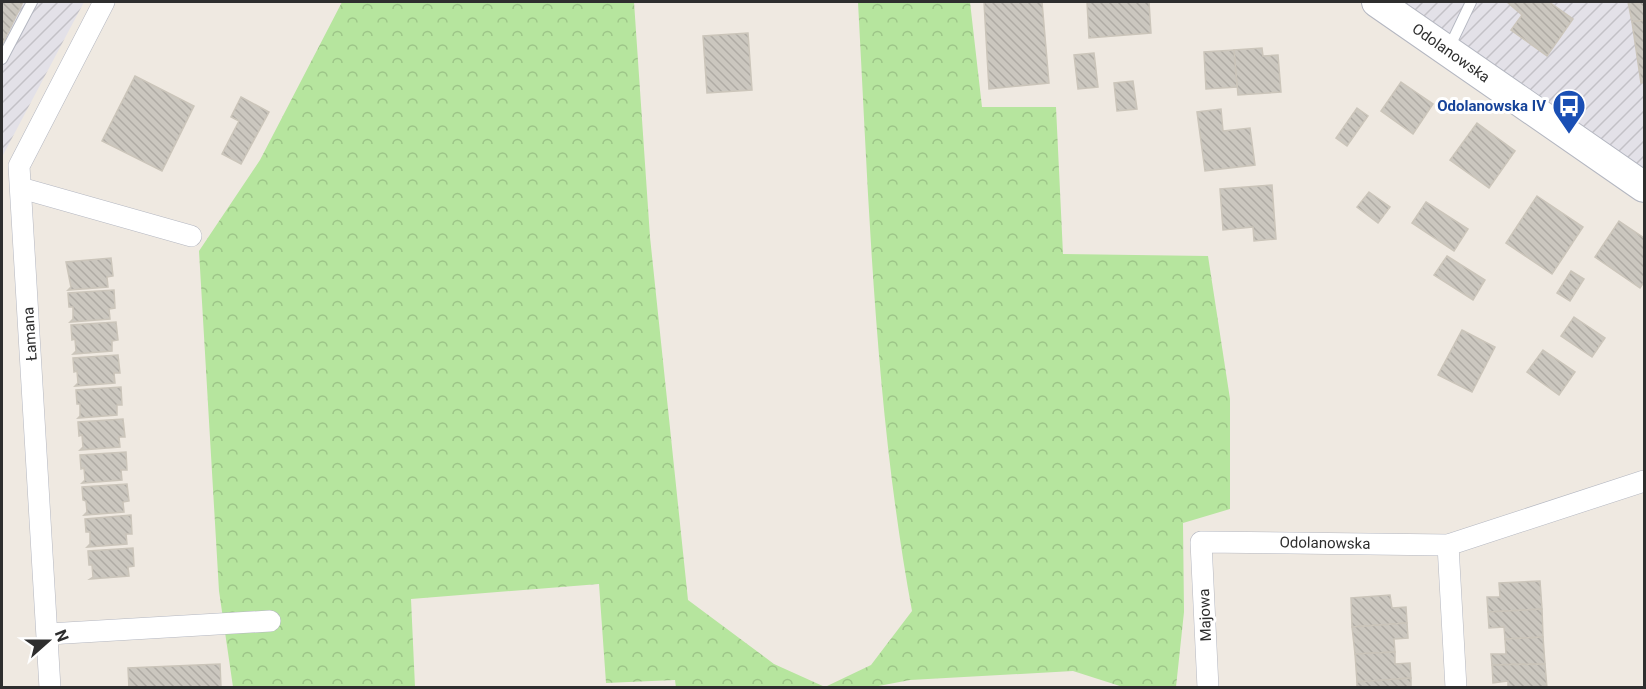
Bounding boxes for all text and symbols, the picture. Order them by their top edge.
street label: Odolanowska [1409,20,1493,86]
bus stop icon: Odolanowska IV [1551,88,1587,135]
place label: Odolanowska IV [1437,97,1546,115]
street label: Łamana [19,306,41,362]
street label: Odolanowska [1279,533,1371,553]
street label: Majowa [1195,588,1215,642]
north arrow [18,611,78,671]
text: N [51,627,72,644]

